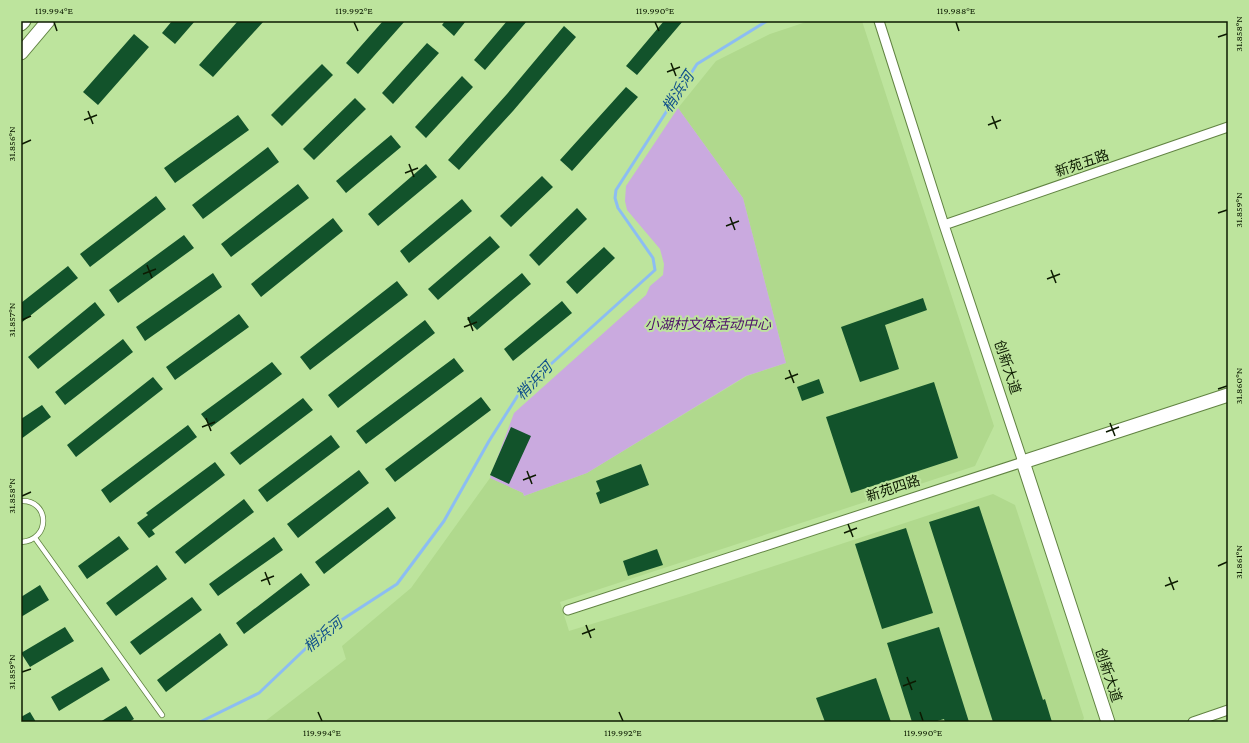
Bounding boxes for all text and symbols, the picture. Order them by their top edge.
text: 119.994°E [35,5,73,16]
text: 119.992°E [335,5,373,16]
text: 119.990°E [636,5,675,16]
text: 119.988°E [937,5,976,16]
text: 31.858°N [1233,16,1244,52]
water label: 梢浜河 [659,66,699,115]
text: 31.856°N [6,126,17,162]
street label: 新苑五路 [1053,146,1111,180]
text: 31.859°N [1233,192,1244,228]
text: 31.857°N [6,302,17,337]
park label: 小湖村文体活动中心 [645,316,772,332]
street label: 创新大道 [992,338,1024,396]
water label: 梢浜河 [513,357,557,403]
text: 31.860°N [1233,367,1244,404]
street label: 新苑四路 [864,472,922,504]
text: 31.858°N [6,478,17,514]
text: 31.861°N [1233,545,1244,579]
water label: 梢浜河 [300,613,348,655]
street label: 创新大道 [1093,646,1125,704]
text: 31.859°N [6,654,17,690]
text: 119.994°E [303,727,341,738]
text: 119.992°E [604,727,642,738]
text: 119.990°E [904,727,943,738]

